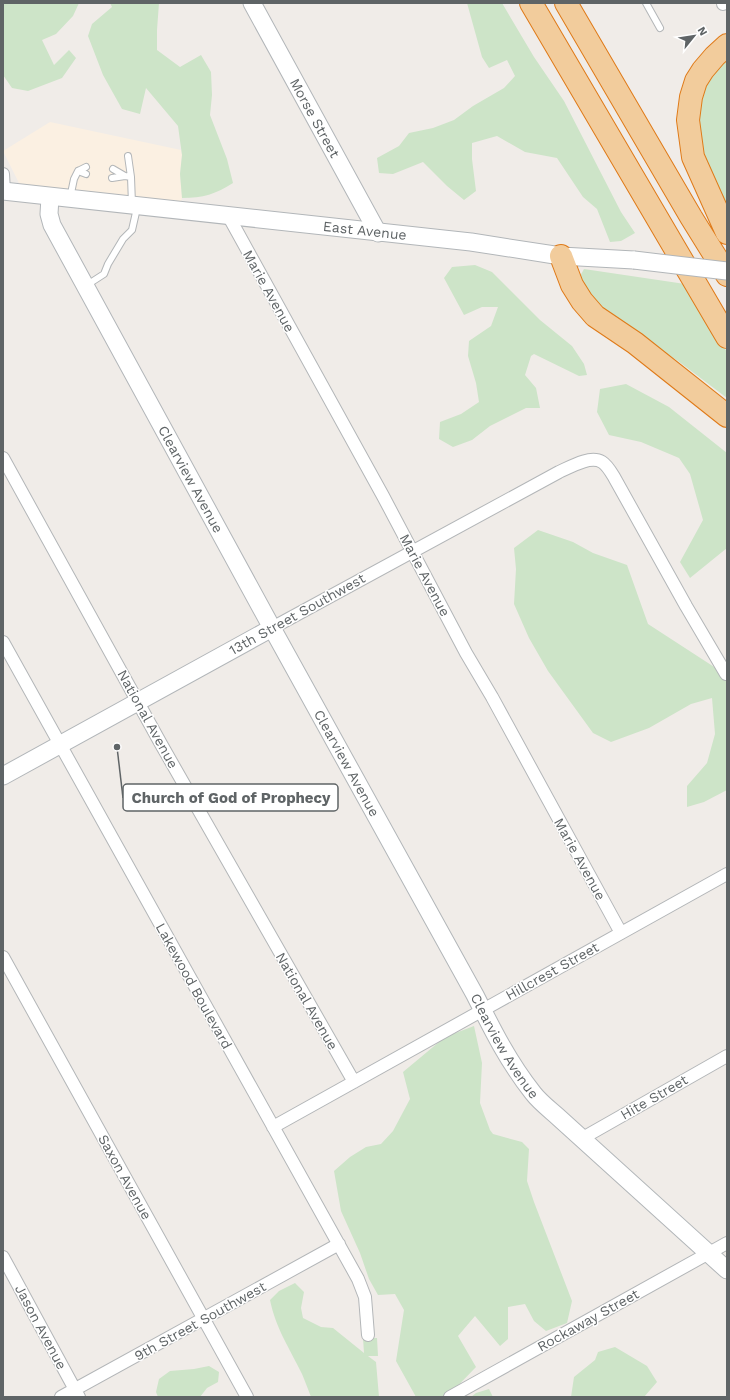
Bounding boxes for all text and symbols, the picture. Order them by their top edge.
north arrow [674,16,714,56]
text: N [695,24,710,38]
street label: Morse Street [287,75,343,160]
street label: East Avenue [322,218,407,243]
street label: Marie Avenue [240,247,298,335]
street label: Clearview Avenue [155,423,226,536]
street label: Marie Avenue [397,531,453,619]
street label: 13th Street Southwest [226,570,368,658]
street label: National Avenue [114,667,182,771]
street label: Clearview Avenue [311,707,383,819]
callout: Church of God of Prophecy [123,784,338,811]
text: Church of God of Prophecy [132,789,331,807]
street label: Marie Avenue [551,815,609,903]
street label: Lakewood Boulevard [153,920,235,1052]
street label: Hillcrest Street [503,939,602,1003]
street label: National Avenue [273,949,341,1053]
street label: Clearview Avenue [467,991,542,1102]
street label: Hite Street [618,1071,691,1123]
street label: Saxon Avenue [95,1132,155,1222]
street label: 9th Street Southwest [131,1278,269,1364]
street label: Jason Avenue [12,1282,70,1372]
street label: Rockaway Street [534,1285,642,1355]

